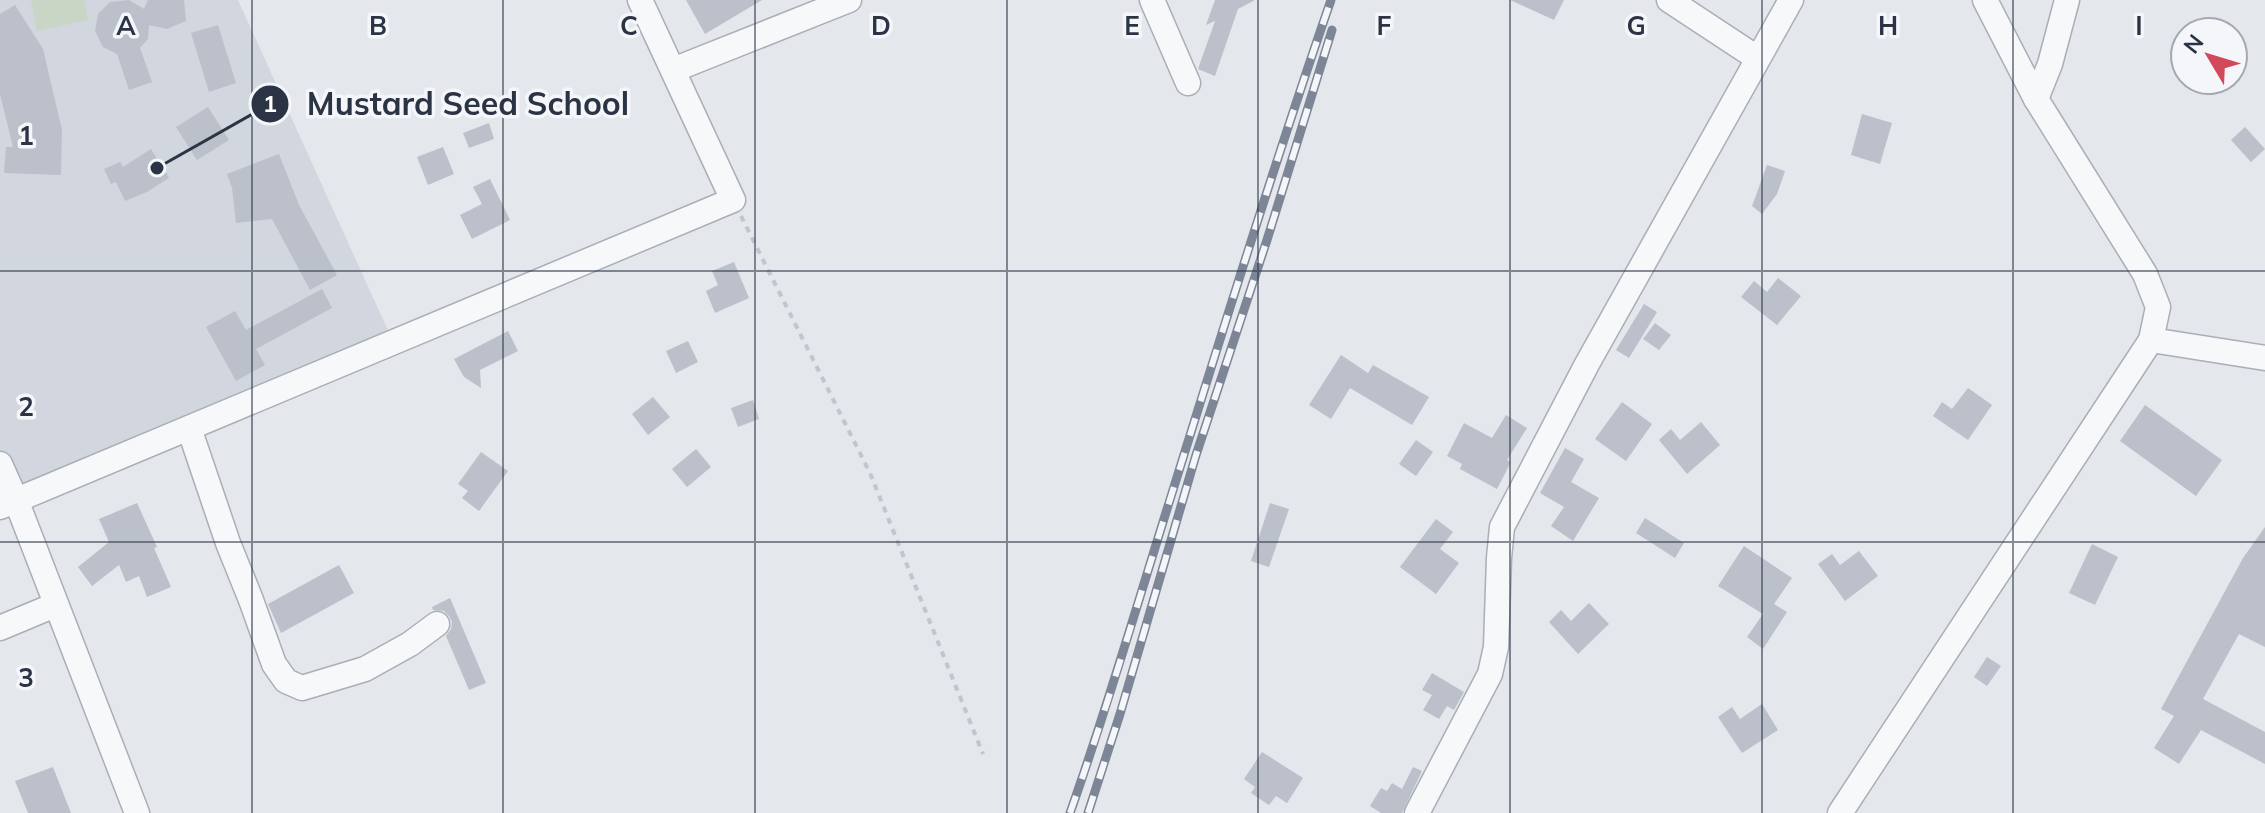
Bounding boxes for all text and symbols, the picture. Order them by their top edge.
text: A [116,9,136,42]
text: B [369,9,387,42]
text: C [620,9,638,42]
text: D [871,9,891,42]
text: E [1124,9,1140,42]
text: F [1377,9,1392,42]
text: G [1626,9,1646,42]
text: H [1878,9,1898,42]
text: I [2135,9,2143,42]
north arrow [2169,16,2249,96]
text: N [2177,29,2209,59]
callout: Mustard Seed School [250,76,645,132]
text: Mustard Seed School [307,83,629,123]
text: 1 [263,88,277,118]
text: 1 [18,119,34,152]
text: 2 [18,390,34,423]
text: 3 [18,661,34,694]

